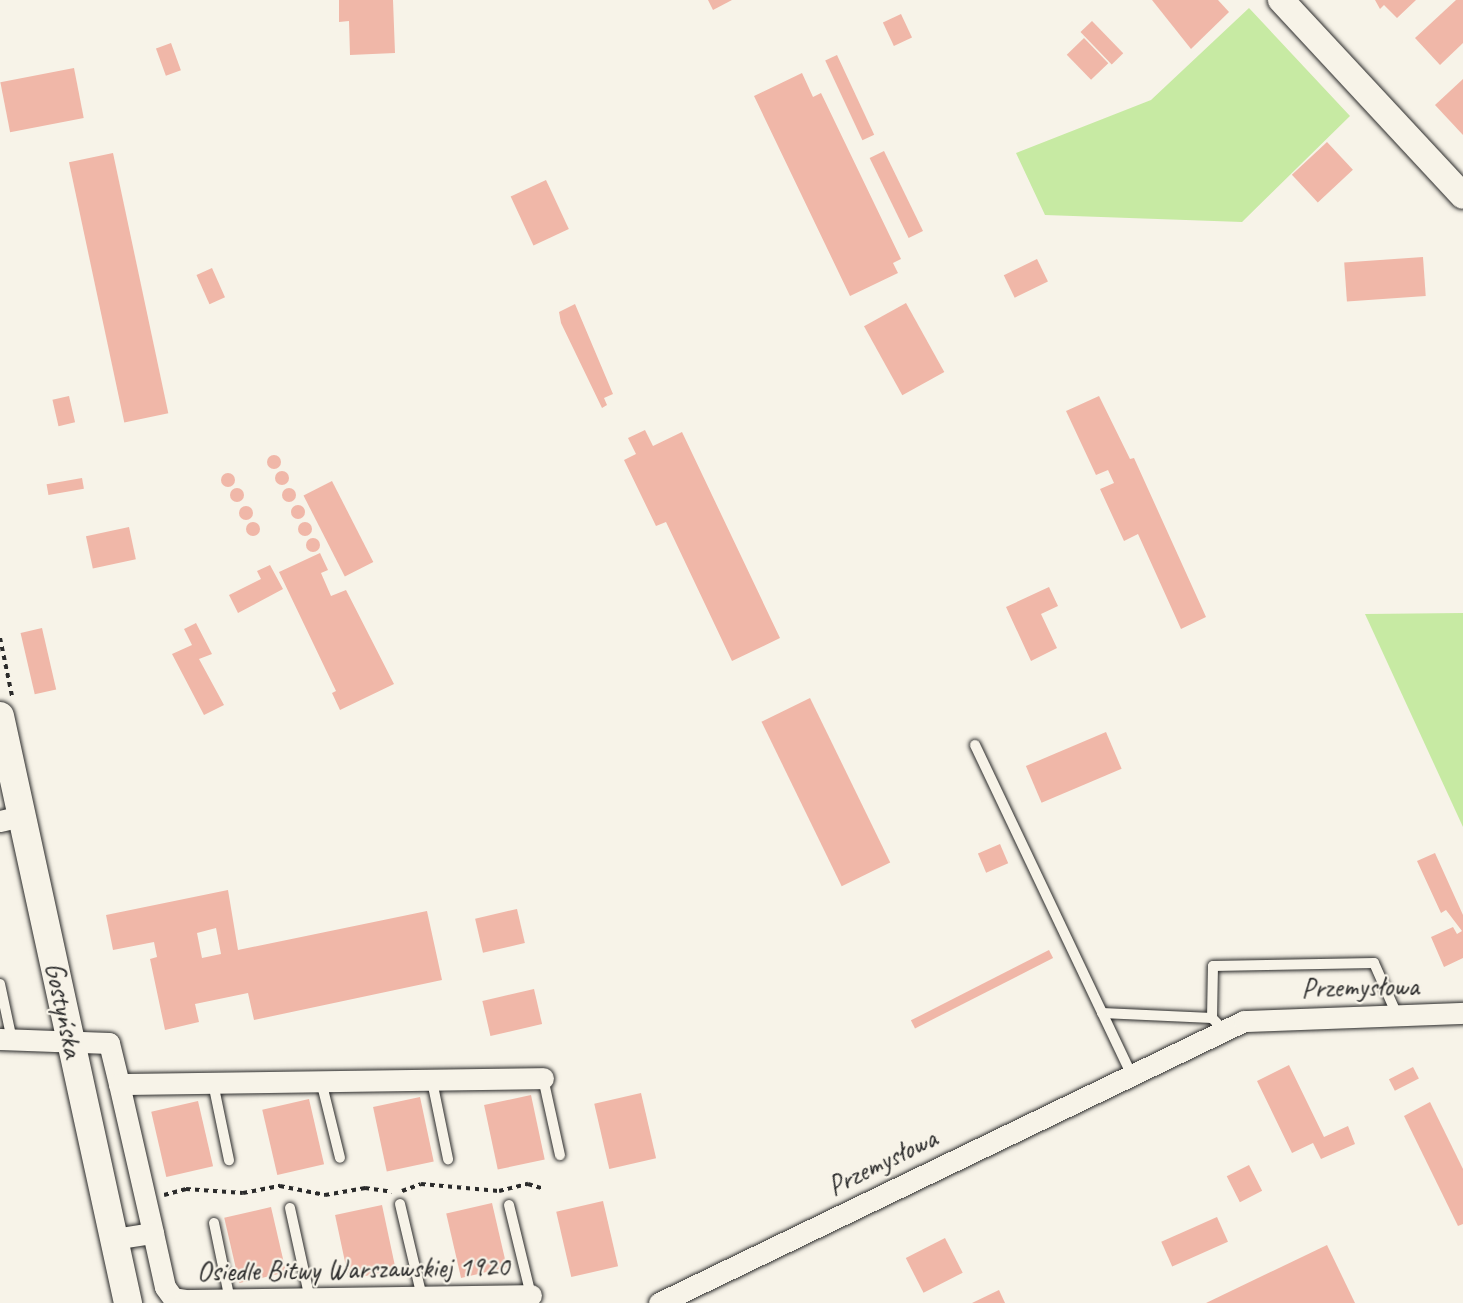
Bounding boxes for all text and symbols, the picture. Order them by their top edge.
street label: Gostyńska [38,959,90,1061]
street label: Przemysłowa [1301,969,1419,1005]
street label: Przemysłowa [822,1121,942,1203]
street label: Osiedle Bitwy Warszawskiej 1920 [196,1249,510,1289]

